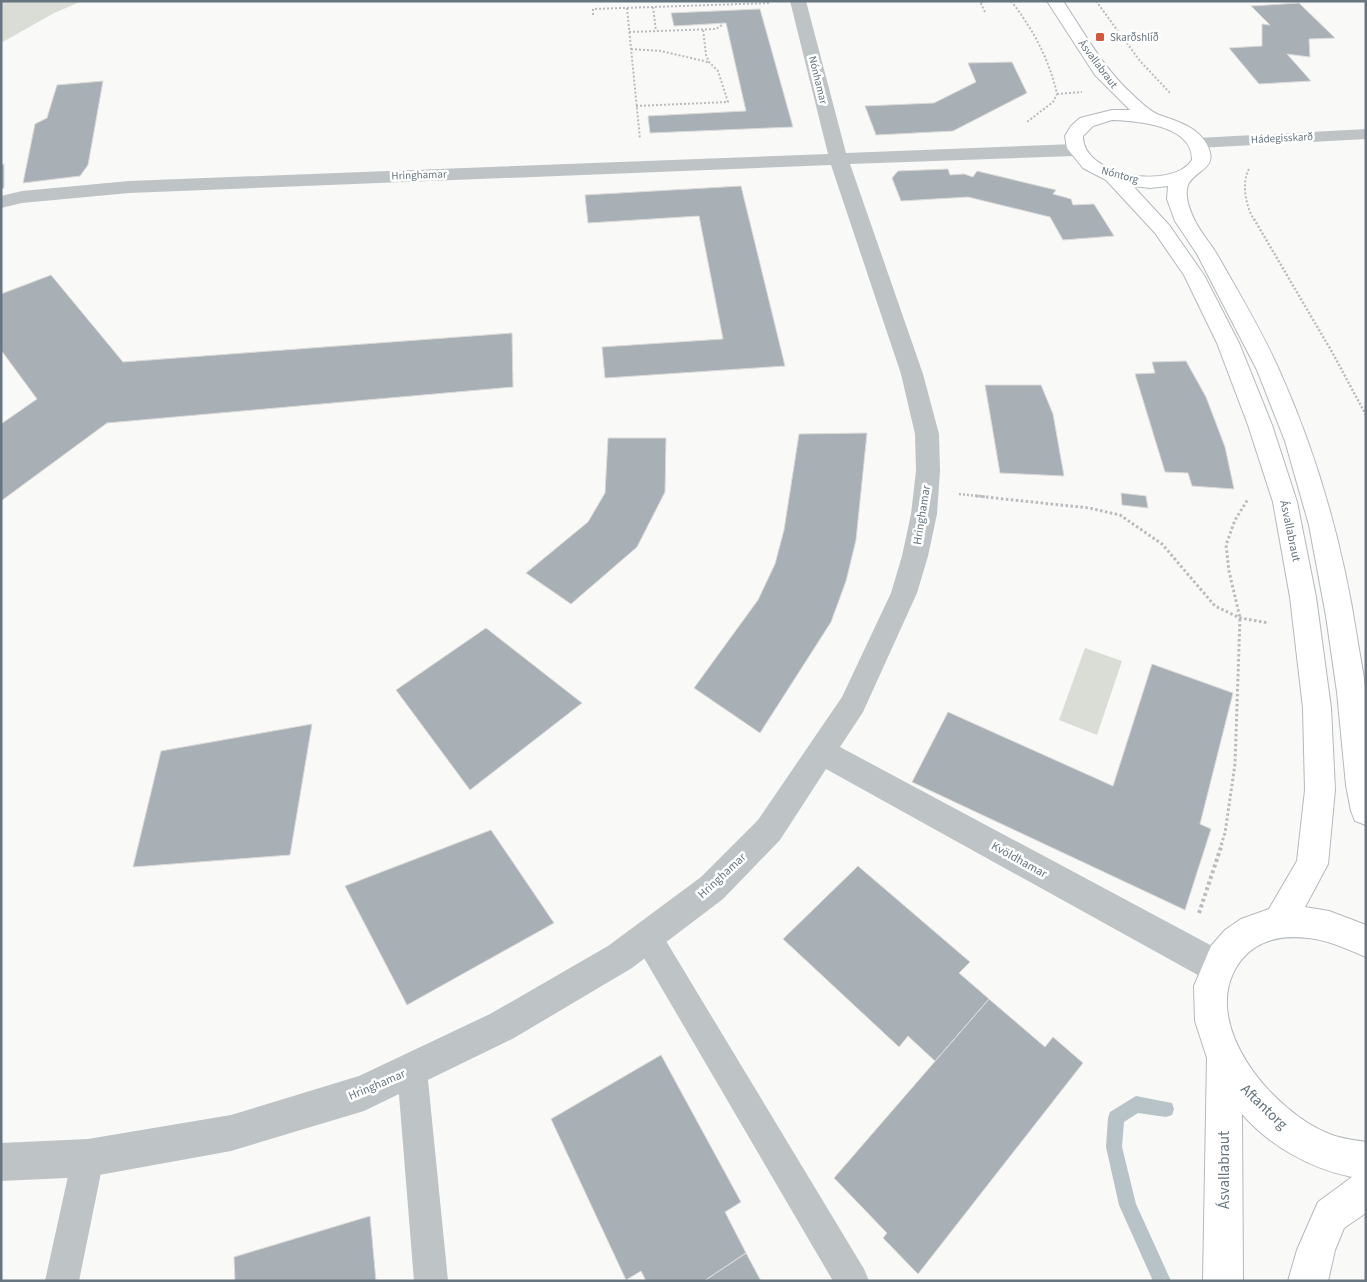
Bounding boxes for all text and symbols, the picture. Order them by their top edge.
place label: Skarðshlíð [1110,30,1159,45]
marker: Skarðshlíð [1094,31,1106,43]
street label: Ásvallabraut [1075,37,1121,92]
street label: Nónhamar [805,54,831,106]
street label: Hádegisskarð [1250,129,1314,147]
street label: Nóntorg [1100,163,1141,187]
street label: Hringhamar [391,167,447,183]
street label: Hringhamar [909,483,935,546]
street label: Ásvallabraut [1275,499,1305,563]
street label: Kvöldhamar [988,838,1051,883]
street label: Hringhamar [694,849,750,903]
street label: Hringhamar [346,1065,409,1105]
street label: Aftantorg [1236,1079,1292,1135]
street label: Ásvallabraut [1214,1131,1235,1209]

